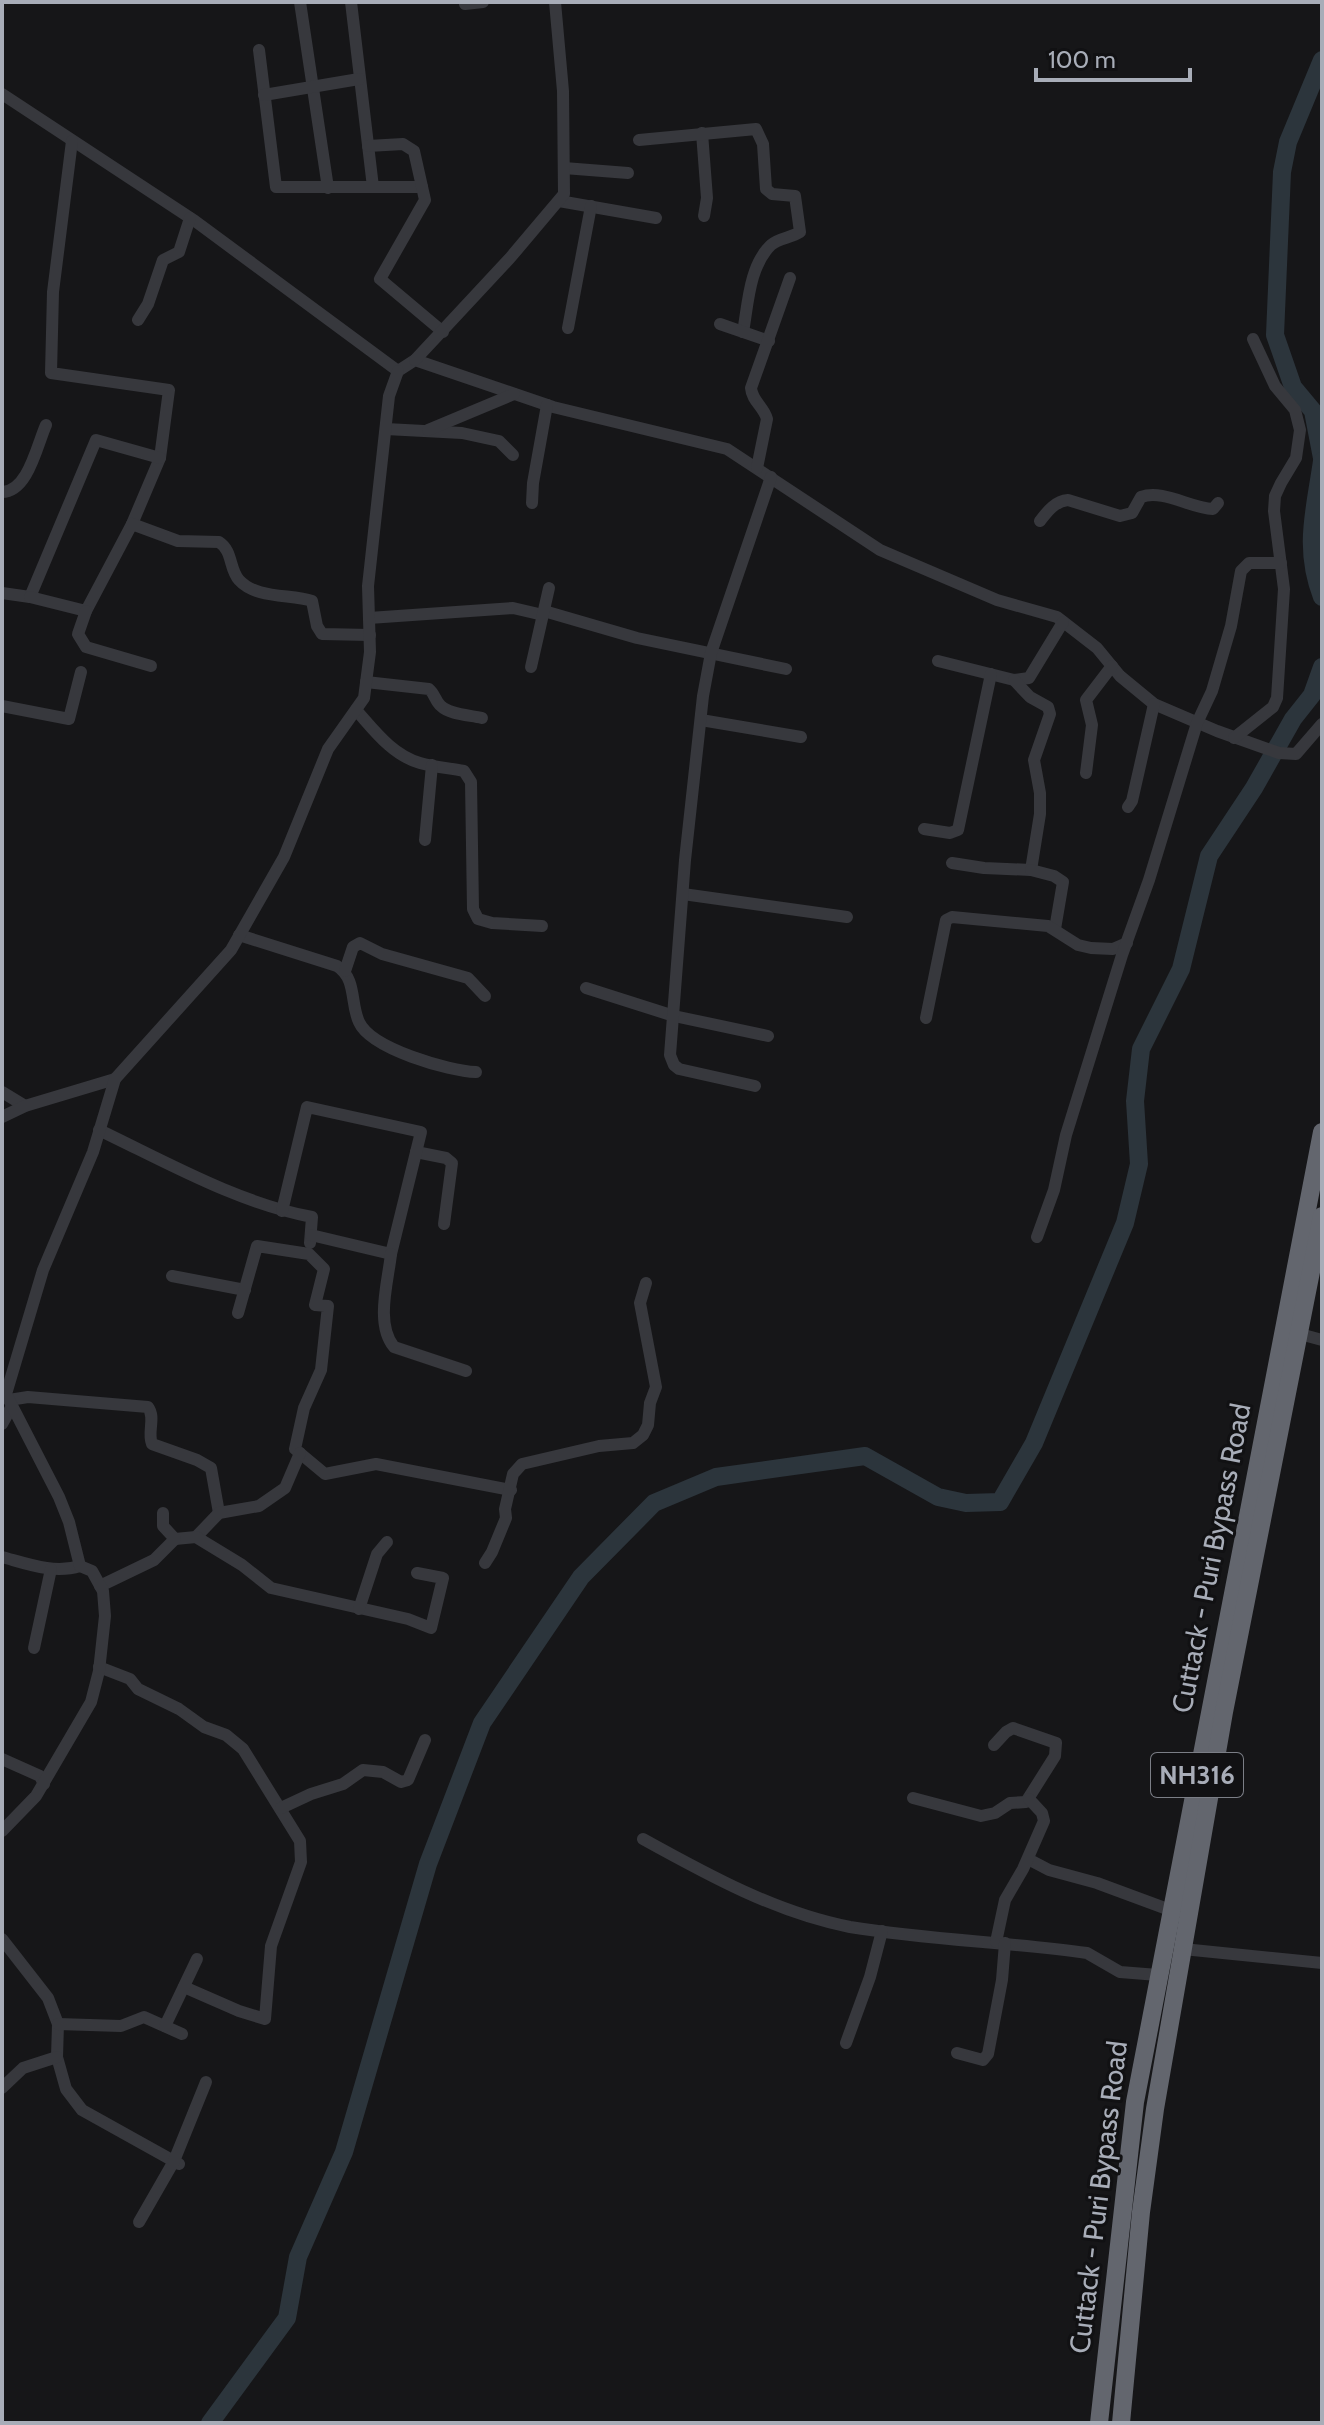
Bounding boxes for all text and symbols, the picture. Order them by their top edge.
scale bar [1036,32,1190,82]
text: 100 m [1048,45,1116,74]
street label: Cuttack - Puri Bypass Road [1164,1400,1258,1716]
road number: NH316 [1151,1753,1243,1797]
street label: Cuttack - Puri Bypass Road [1062,2039,1134,2355]

